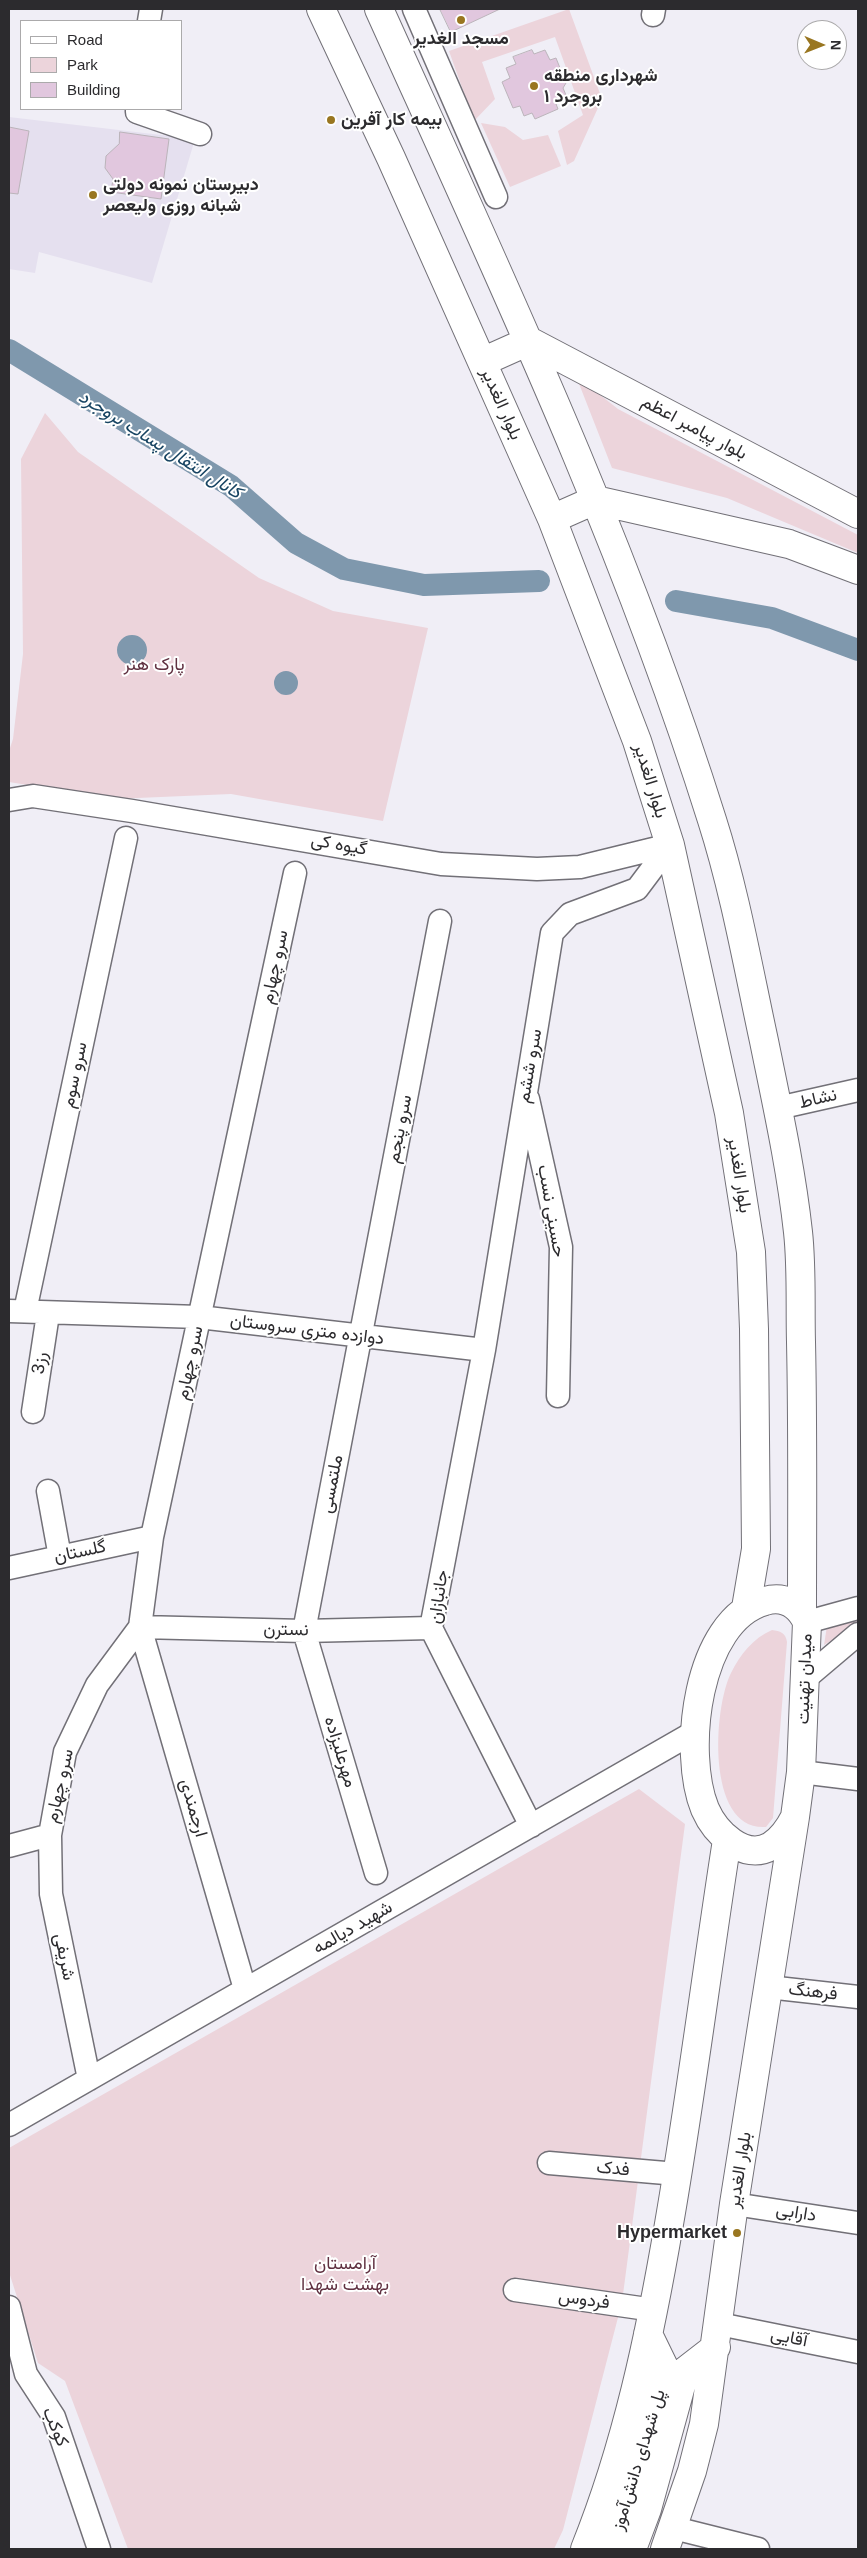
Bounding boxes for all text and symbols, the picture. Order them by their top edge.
marker: مسجد الغدیر [455,14,467,26]
legend [20,20,182,110]
north arrow [797,20,847,70]
place label: مسجد الغدیر [413,28,509,50]
text: Road [67,31,103,48]
text: N [828,40,844,50]
text: Park [67,56,98,73]
place label: شهرداری منطقه ۱ بروجرد [544,65,658,108]
marker: شهرداری منطقه ۱ بروجرد [528,80,540,92]
text: Building [67,81,120,98]
place label: بیمه کار آفرین [341,109,442,131]
marker: بیمه کار آفرین [325,114,337,126]
place label: دبیرستان نمونه دولتی شبانه روزی ولیعصر [103,174,259,216]
marker: دبیرستان نمونه دولتی شبانه روزی ولیعصر [87,189,99,201]
street label: بلوار الغدیر [476,365,526,443]
water label: کانال انتقال پساب بروجرد [74,386,246,504]
street label: بلوار پیامبر اعظم [637,391,751,465]
park label: پارک هنر [123,654,185,676]
street label: بلوار الغدیر [628,741,672,821]
street label: گیوه کی [309,829,369,861]
street label: سرو چهارم [257,928,293,1006]
street label: سرو ششم [513,1027,547,1105]
street label: سرو سوم [57,1040,93,1110]
street label: نشاط [797,1084,839,1114]
street label: سرو پنجم [383,1093,417,1165]
street label: بلوار الغدیر [722,1135,756,1215]
street label: حسینی نسب [532,1163,570,1259]
street label: دوازده متری سروستان [229,1310,385,1350]
street label: سرو چهارم [172,1324,208,1402]
street label: رز3 [28,1350,52,1376]
street label: ملتمسی [316,1453,348,1515]
street label: گلستان [52,1536,108,1568]
street label: جانبازان [425,1569,453,1625]
street label: نسترن [263,1619,309,1641]
street label: میدان تهنیت [793,1633,817,1725]
street label: مهرعلیزاده [319,1714,361,1790]
street label: سرو چهارم [41,1747,79,1825]
street label: ارجمندی [174,1776,212,1840]
street label: شهید دیالمه [309,1897,397,1959]
street label: شریفی [49,1932,79,1982]
street label: فرهنگ [787,1979,839,2005]
street label: بلوار الغدیر [723,2130,757,2210]
street label: فدک [595,2157,631,2181]
street label: دارابی [774,2199,818,2227]
place label: Hypermarket [617,2222,727,2244]
marker: Hypermarket [731,2227,743,2239]
park label: آرامستان بهشت شهدا [301,2253,389,2296]
street label: فردوس [557,2286,611,2314]
street label: آقایی [769,2324,809,2352]
street label: پل شهدای دانش‌آموز [607,2387,671,2533]
street label: کوکب [37,2404,73,2450]

